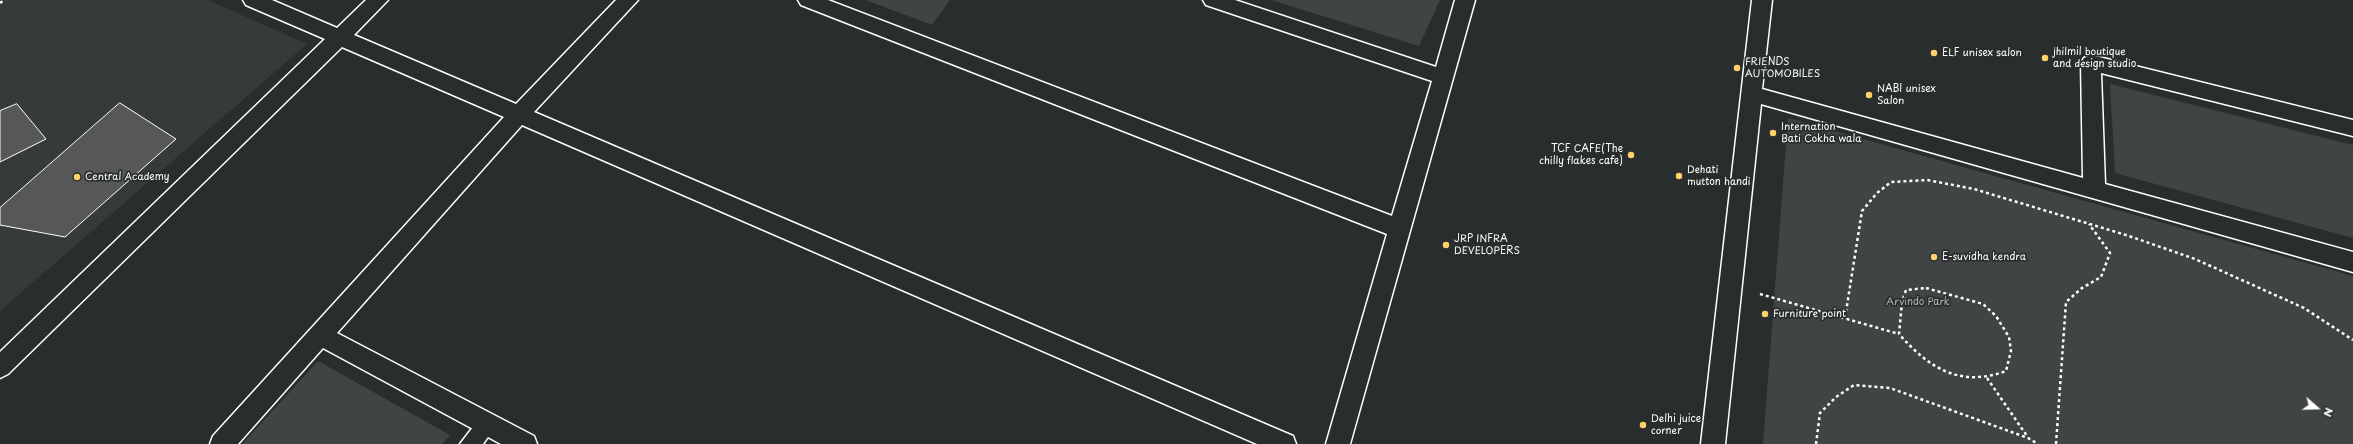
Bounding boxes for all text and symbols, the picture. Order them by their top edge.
place label: jhilmil boutique and design studio [2053,46,2136,70]
place label: ELF unisex salon [1942,47,2022,59]
marker: ELF unisex salon [1929,48,1939,58]
marker: jhilmil boutique and design studio [2040,53,2050,63]
place label: FRIENDS AUTOMOBILES [1745,56,1820,80]
marker: FRIENDS AUTOMOBILES [1732,63,1742,73]
place label: NABI unisex Salon [1877,83,1936,106]
marker: NABI unisex Salon [1864,90,1874,100]
place label: Internation Bati Cokha wala [1781,121,1861,144]
marker: Internation Bati Cokha wala [1768,128,1778,138]
place label: TCF CAFE(The chilly flakes cafe) [1539,143,1623,166]
marker: TCF CAFE(The chilly flakes cafe) [1626,150,1636,160]
place label: Dehati mutton handi [1687,164,1751,188]
place label: Central Academy [85,171,169,183]
marker: Dehati mutton handi [1674,171,1684,181]
marker: Central Academy [72,172,82,182]
place label: JRP INFRA DEVELOPERS [1454,233,1520,256]
marker: JRP INFRA DEVELOPERS [1441,240,1451,250]
place label: E-suvidha kendra [1942,251,2026,263]
marker: E-suvidha kendra [1929,252,1939,262]
park label: Arvindo Park [1886,296,1950,308]
place label: Furniture point [1773,308,1846,320]
marker: Furniture point [1760,309,1770,319]
north arrow [2297,388,2337,428]
text: N [2319,405,2338,419]
place label: Delhi juice corner [1651,413,1701,436]
marker: Delhi juice corner [1638,420,1648,430]

